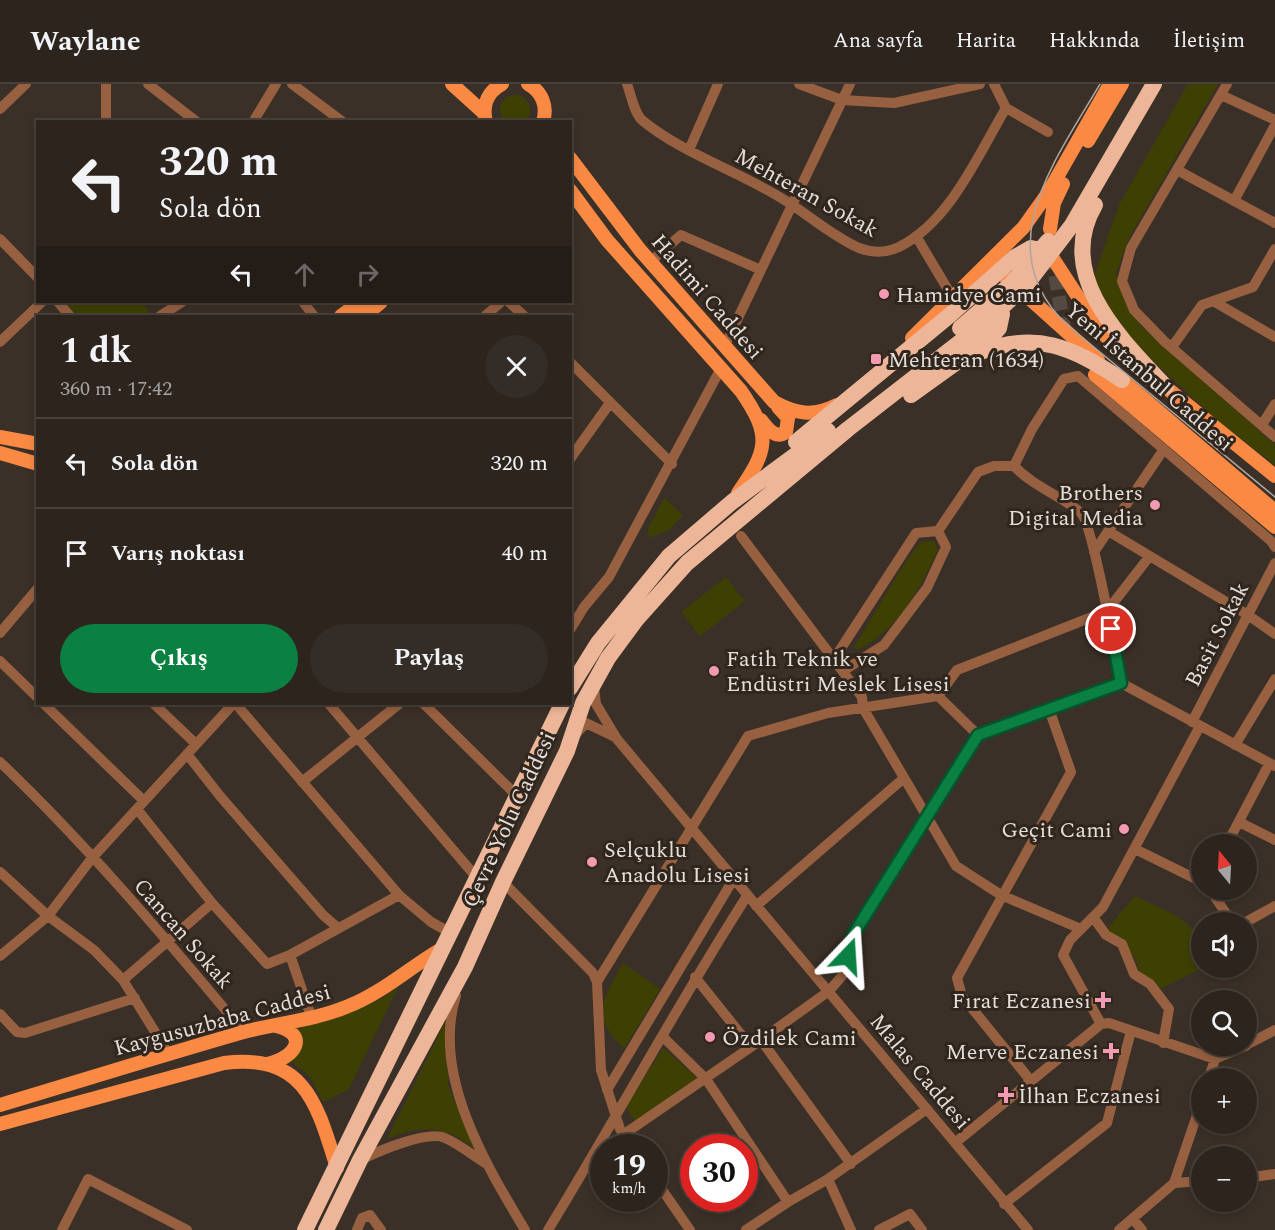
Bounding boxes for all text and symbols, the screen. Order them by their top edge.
text: Waylane [30,20,141,63]
text: Ana sayfa [833,25,923,57]
text: Harita [956,25,1016,57]
text: Hakkında [1049,25,1140,57]
text: İletişim [1173,25,1245,57]
text: 320 m [159,131,278,194]
street label: Mehteran Sokak [728,140,884,246]
icon: left [60,144,138,222]
text: Sola dön [159,188,262,230]
street label: Hadimi Caddesi [643,227,771,367]
icon: left [225,258,258,291]
icon: ahead [288,258,321,291]
icon: right [351,258,384,291]
place label: Hamidye Cami [896,279,1042,312]
marker: Hamidye Cami [877,287,891,301]
street label: Yeni İstanbul Caddesi [1057,294,1241,460]
text: 1 dk [60,324,132,379]
button: close [485,335,548,398]
place label: Mehteran (1634) [888,344,1044,377]
marker: Mehteran (1634) [869,352,883,366]
text: 360 m · 17:42 [60,374,172,404]
icon: left [60,447,93,480]
text: Sola dön [111,447,198,480]
text: 320 m [491,447,548,480]
place label: Brothers Digital Media [1008,477,1143,535]
marker: Brothers Digital Media [1148,498,1162,512]
icon: arrive [60,537,93,570]
text: Varış noktası [111,537,245,570]
text: 40 m [502,537,548,570]
street label: Basit Sokak [1177,576,1258,693]
pin [1085,603,1136,654]
icon: arrive [1094,612,1127,645]
button: Çıkış [60,624,298,693]
button: Paylaş [310,624,548,693]
place label: Fatih Teknik ve Endüstri Meslek Lisesi [726,643,950,701]
marker: Fatih Teknik ve Endüstri Meslek Lisesi [707,664,721,678]
street label: Çevre Yolu Caddesi [454,726,565,913]
place label: Geçit Cami [1001,814,1112,847]
marker: Geçit Cami [1117,822,1131,836]
place label: Selçuklu Anadolu Lisesi [604,834,750,892]
north arrow [1191,834,1257,900]
map controls [1191,834,1257,1212]
marker: Selçuklu Anadolu Lisesi [585,855,599,869]
street label: Cancan Sokak [125,871,241,997]
button: sound [1191,912,1257,978]
position arrow [816,924,880,988]
street label: Kaygusuzbaba Caddesi [110,976,334,1065]
place label: Fırat Eczanesi [952,985,1091,1018]
button: search [1191,990,1257,1056]
marker: Fırat Eczanesi [1096,993,1110,1007]
street label: Malas Caddesi [861,1007,978,1137]
place label: Özdilek Cami [722,1022,857,1055]
marker: Özdilek Cami [703,1030,717,1044]
place label: Merve Eczanesi [946,1036,1099,1069]
marker: Merve Eczanesi [1104,1044,1118,1058]
button: + [1191,1068,1257,1134]
place label: İlhan Eczanesi [1018,1080,1161,1113]
marker: İlhan Eczanesi [999,1088,1013,1102]
speed limit sign: 30 [680,1134,758,1212]
text: 19 [612,1143,646,1189]
button: − [1191,1146,1257,1212]
text: km/h [612,1177,646,1200]

